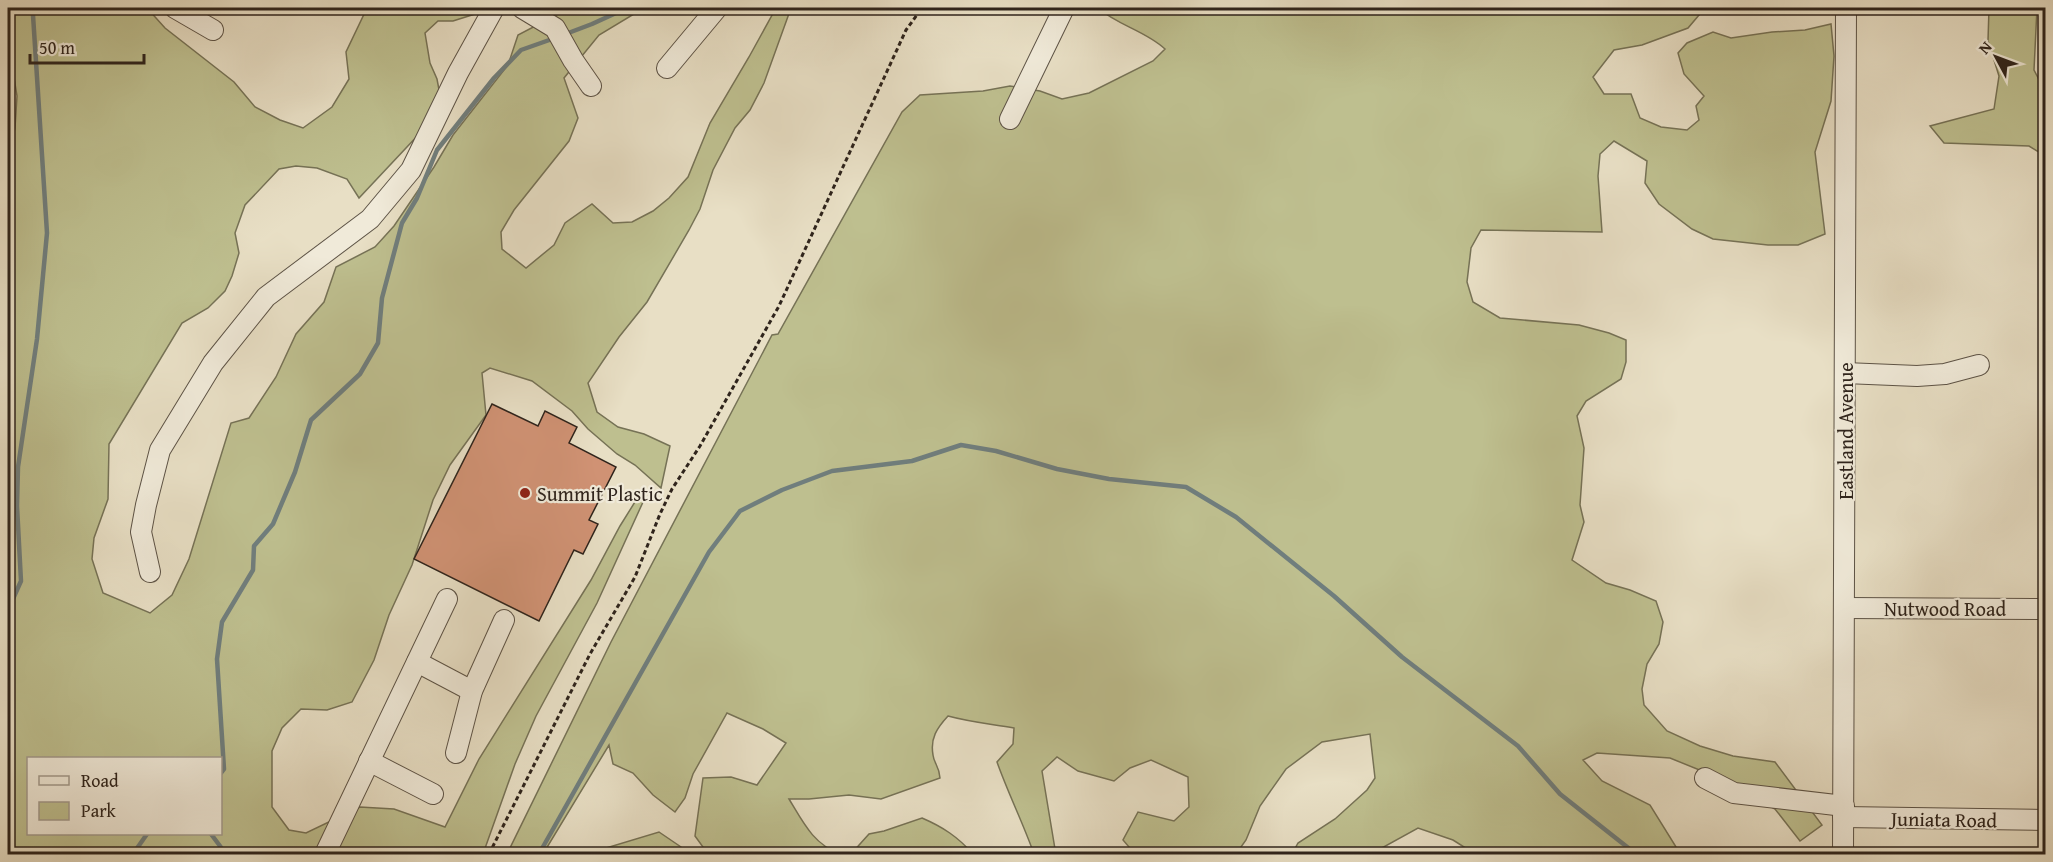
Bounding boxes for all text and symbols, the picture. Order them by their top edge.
scale bar [30,27,144,65]
north arrow [1966,27,2026,87]
text: 50 m [39,34,75,61]
text: N [1972,35,1997,59]
street label: Eastland Avenue [1831,362,1860,500]
place label: Summit Plastic [537,479,663,508]
marker: Summit Plastic [518,486,532,500]
street label: Nutwood Road [1884,594,2006,623]
legend [27,757,222,835]
text: Road [81,767,119,794]
text: Park [81,797,117,824]
street label: Juniata Road [1888,804,1998,834]

